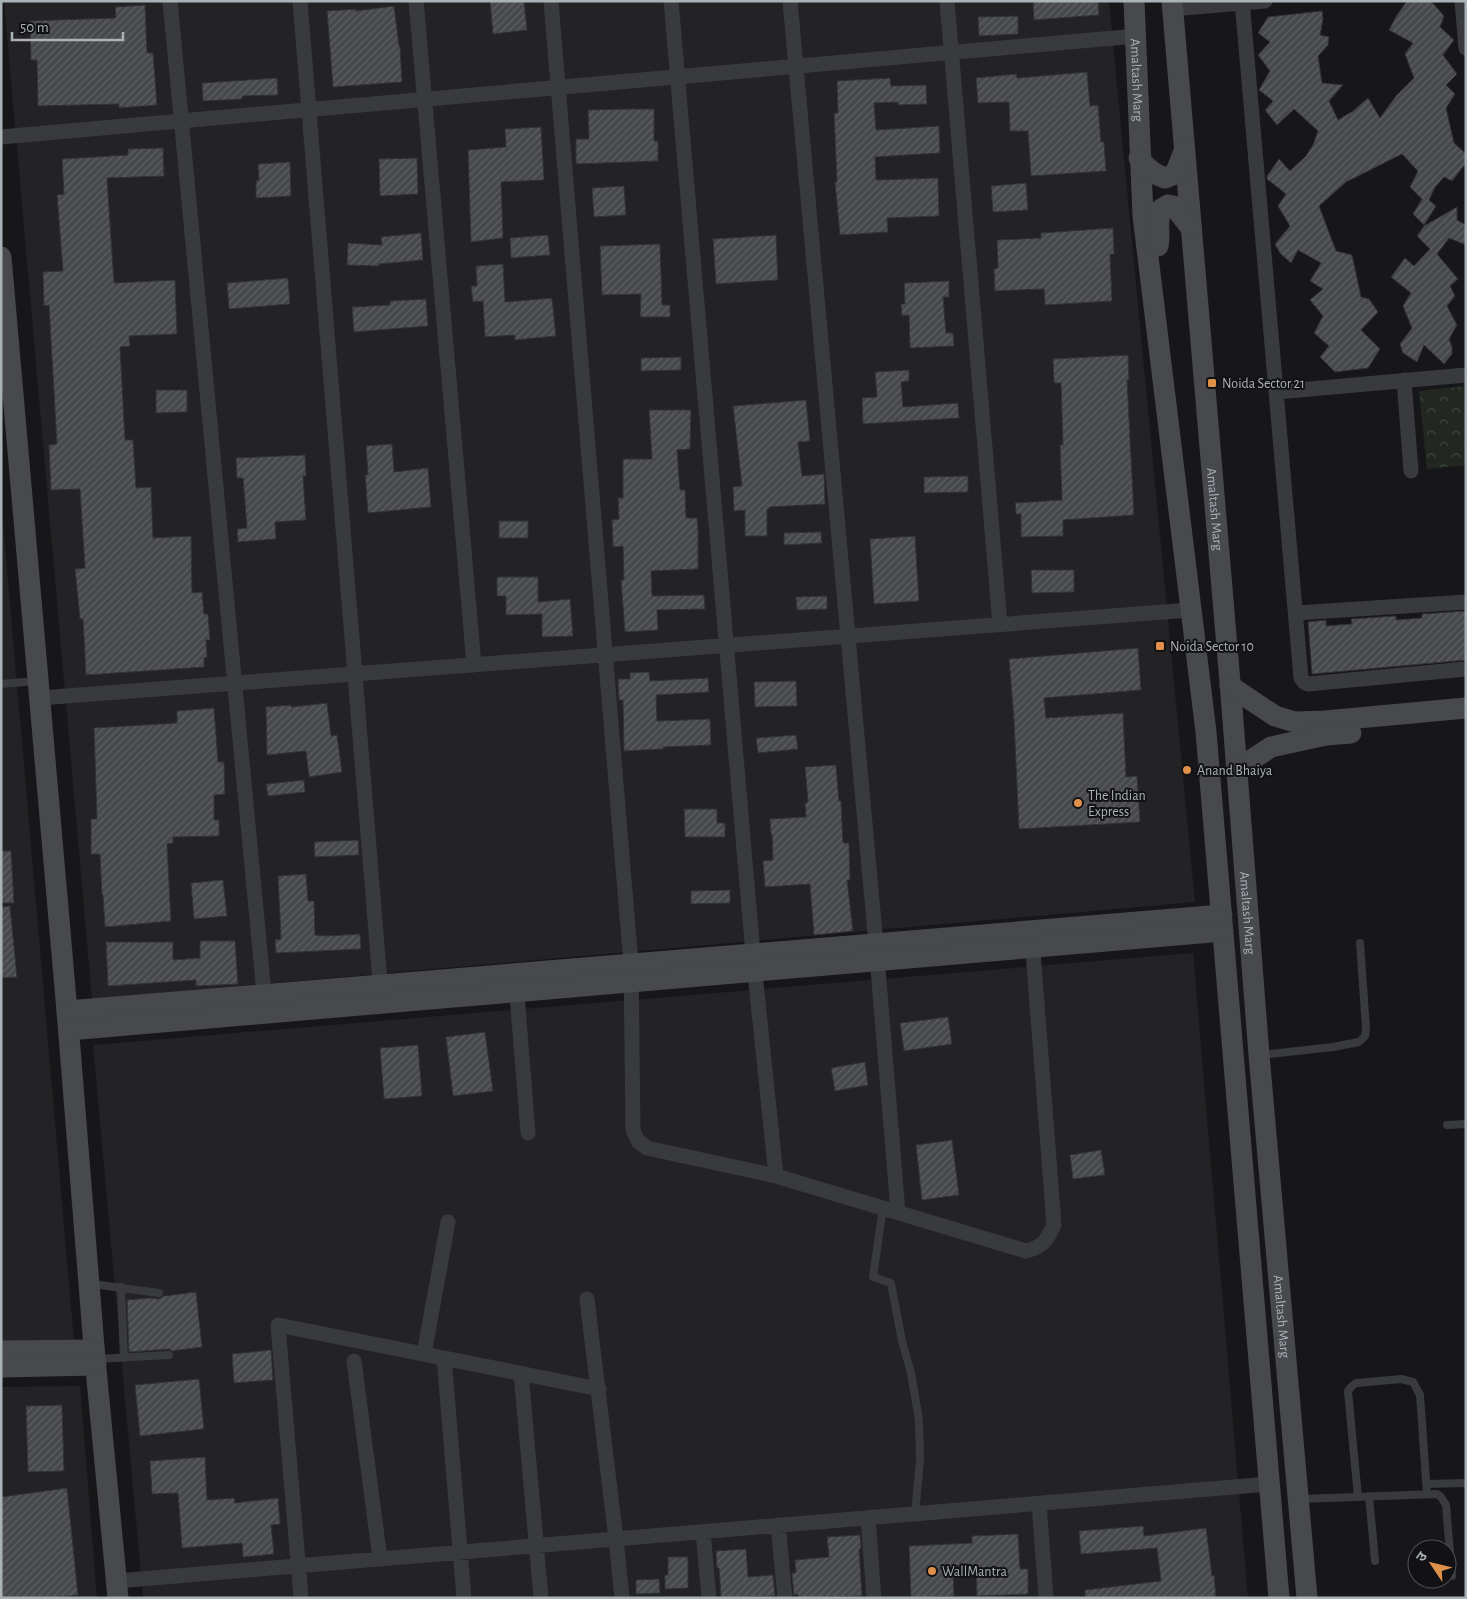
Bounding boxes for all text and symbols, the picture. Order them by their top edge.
scale bar [12,10,124,42]
text: 50 m [20,20,49,35]
street label: Amaltash Marg [1128,38,1145,122]
marker: Noida Sector 21 [1206,377,1218,389]
place label: Noida Sector 21 [1222,377,1305,391]
street label: Amaltash Marg [1204,467,1225,552]
marker: Noida Sector 10 [1154,640,1166,652]
place label: Noida Sector 10 [1170,640,1254,654]
marker: Anand Bhaiya [1181,764,1193,776]
place label: Anand Bhaiya [1197,764,1273,778]
place label: The Indian Express [1088,789,1146,819]
marker: The Indian Express [1072,797,1084,809]
street label: Amaltash Marg [1237,871,1257,955]
street label: Amaltash Marg [1270,1274,1292,1359]
north arrow [1407,1539,1457,1589]
text: उ [1414,1549,1431,1564]
marker: WallMantra [926,1565,938,1577]
place label: WallMantra [942,1565,1007,1579]

